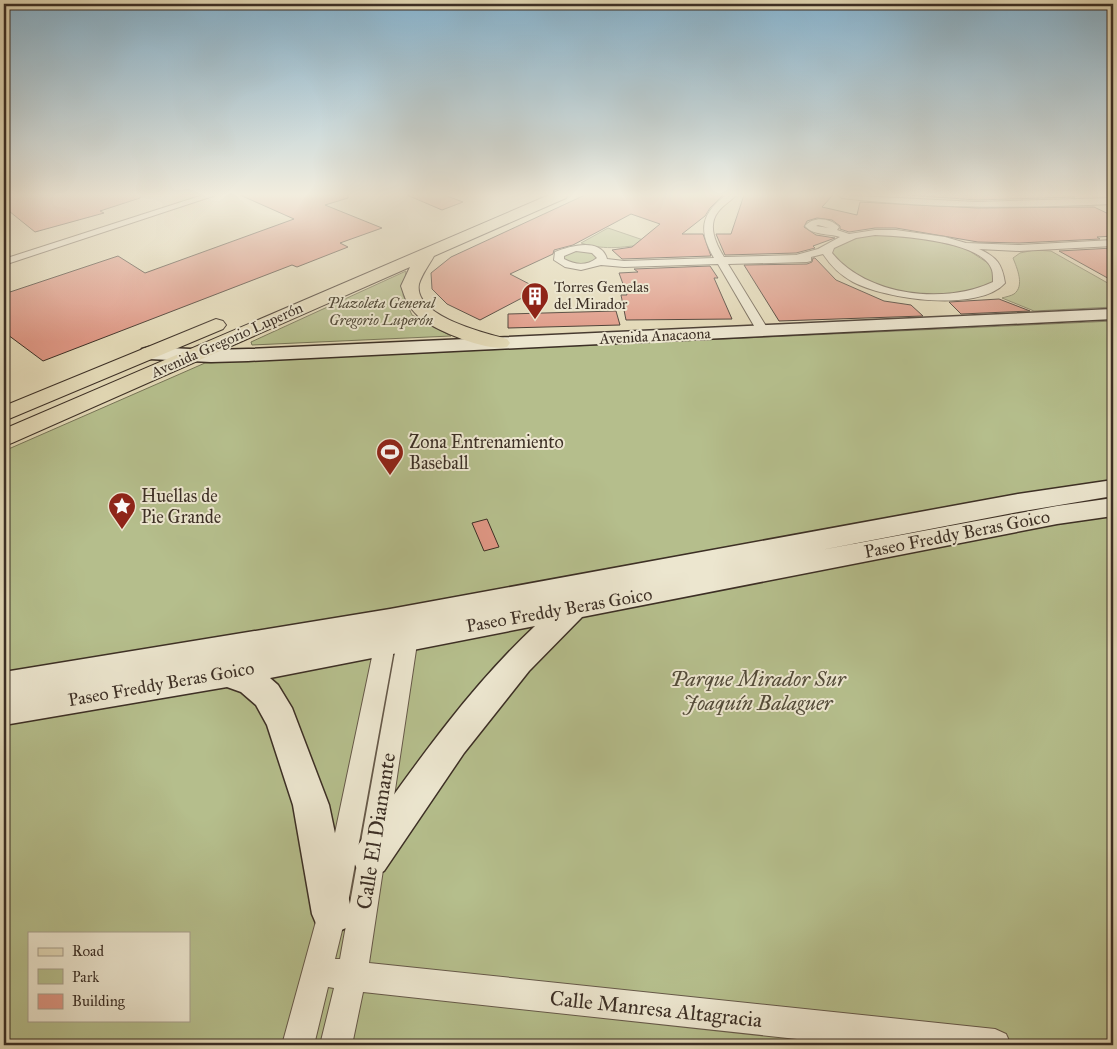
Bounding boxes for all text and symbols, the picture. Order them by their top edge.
place label: Torres Gemelas del Mirador [554,278,649,313]
building icon: Torres Gemelas del Mirador [520,281,550,320]
park label: Plazoleta General Gregorio Luperón [327,294,437,330]
street label: Avenida Gregorio Luperón [147,298,306,382]
street label: Avenida Anacaona [598,324,712,348]
place label: Zona Entrenamiento Baseball [409,431,564,474]
sports icon: Zona Entrenamiento Baseball [375,437,405,476]
place label: Huellas de Pie Grande [141,485,221,528]
place icon: Huellas de Pie Grande [107,491,137,530]
street label: Paseo Freddy Beras Goico [862,505,1052,563]
street label: Paseo Freddy Beras Goico [464,583,654,637]
street label: Paseo Freddy Beras Goico [66,657,256,711]
park label: Parque Mirador Sur Joaquín Balaguer [670,666,847,716]
street label: Calle El Diamante [351,751,401,911]
legend [28,932,190,1022]
text: Road [72,942,104,960]
text: Park [72,968,99,986]
street label: Calle Manresa Altagracia [549,985,764,1033]
text: Building [72,992,126,1010]

